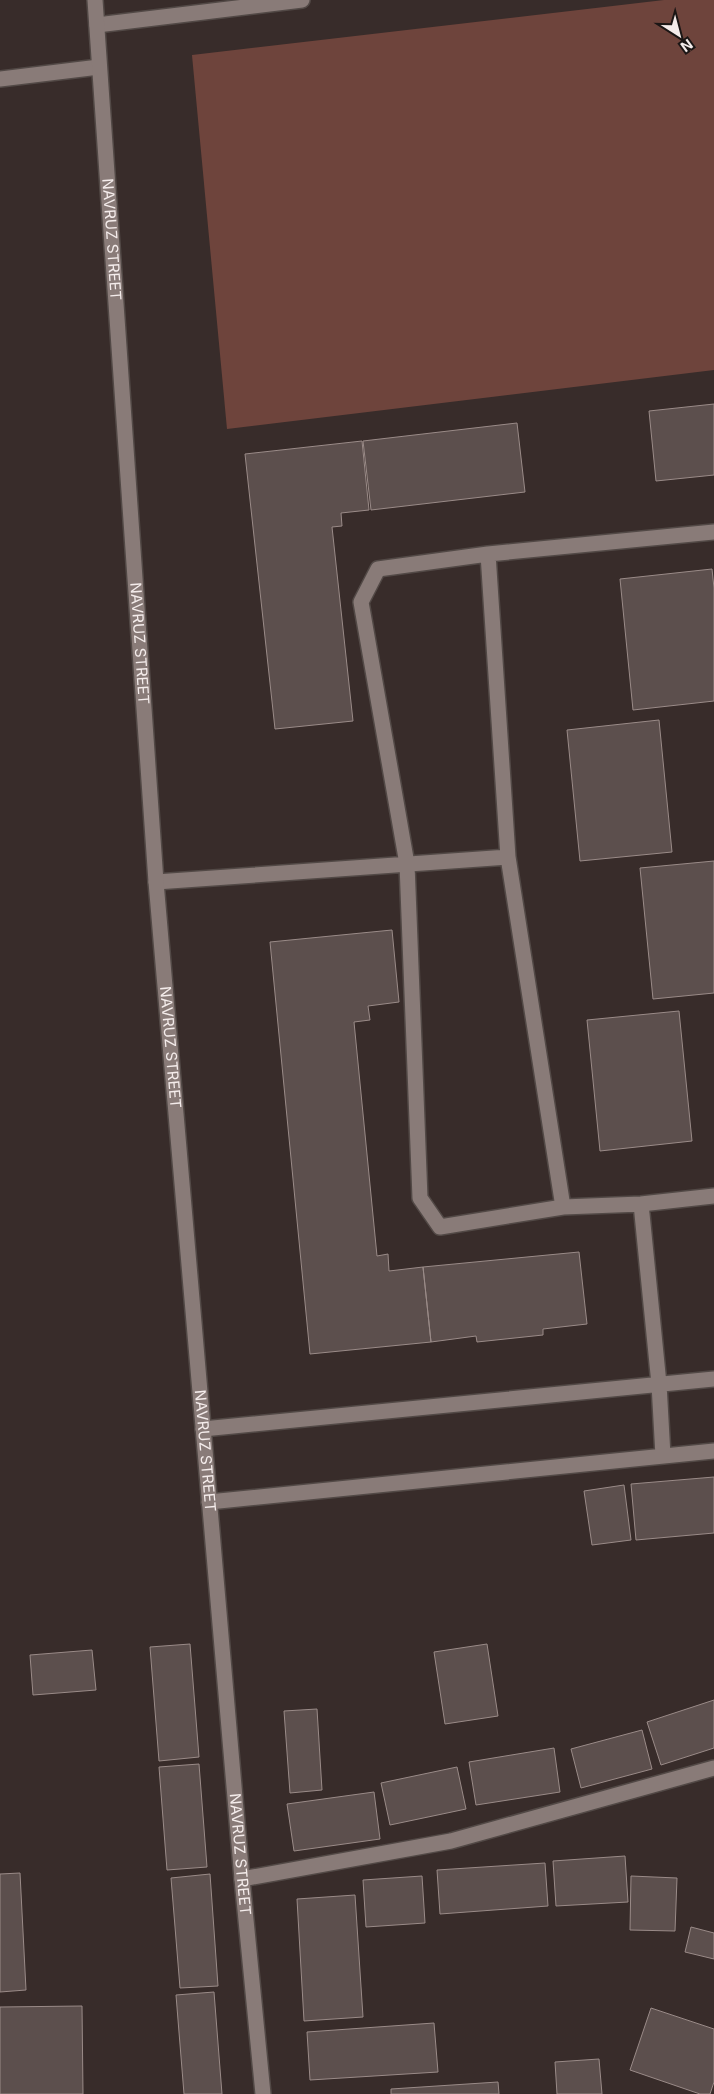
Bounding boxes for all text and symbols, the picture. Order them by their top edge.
north arrow [654,10,704,60]
text: N [678,36,696,56]
street label: NAVRUZ STREET [98,178,126,301]
street label: NAVRUZ STREET [126,582,154,705]
street label: NAVRUZ STREET [156,986,185,1109]
street label: NAVRUZ STREET [191,1389,220,1512]
street label: NAVRUZ STREET [226,1793,255,1916]

